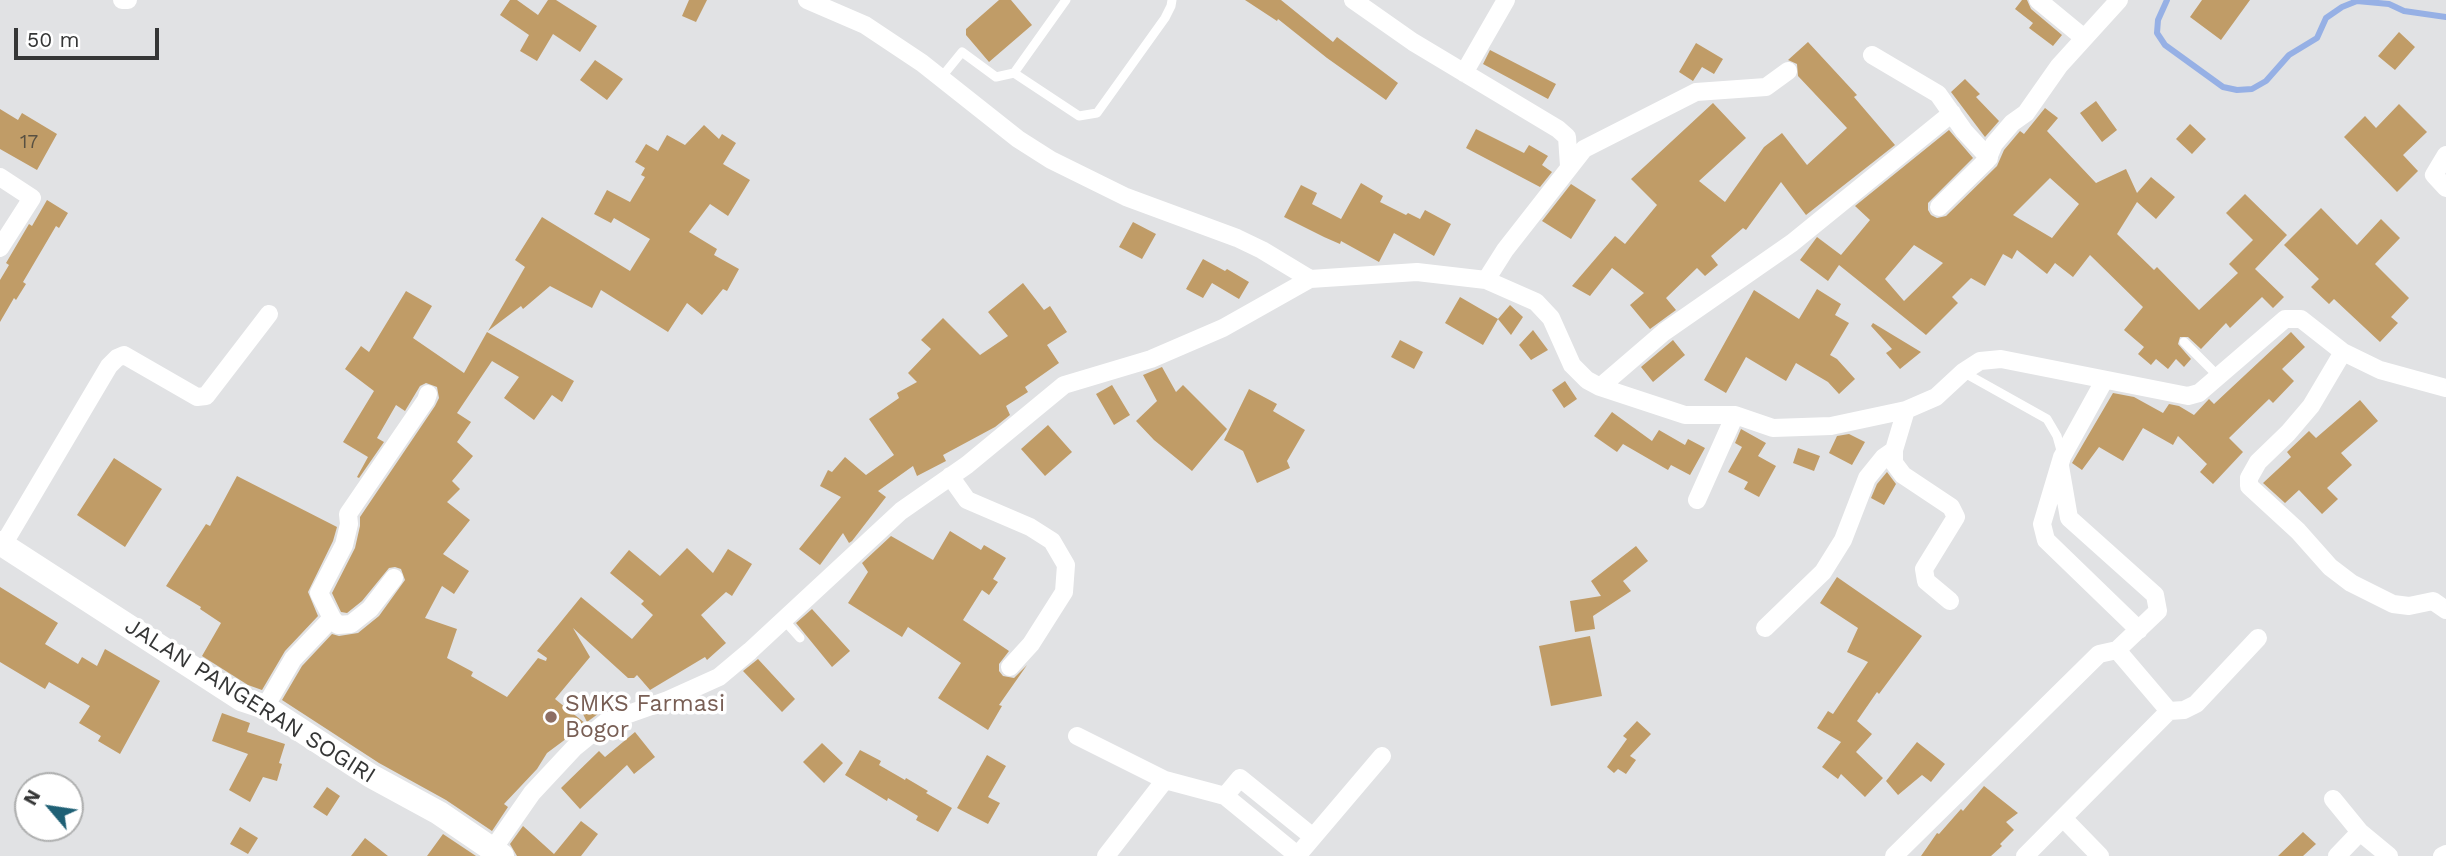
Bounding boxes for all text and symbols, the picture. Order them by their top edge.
scale bar [18,14,163,58]
text: 50 m [27,27,79,52]
house number: 17 [20,131,38,153]
street label: JALAN PANGERAN SOGIRI [120,612,380,790]
place label: SMKS Farmasi Bogor [565,690,725,744]
marker: SMKS Farmasi Bogor [543,709,559,725]
north arrow [14,772,84,842]
text: N [18,786,45,809]

